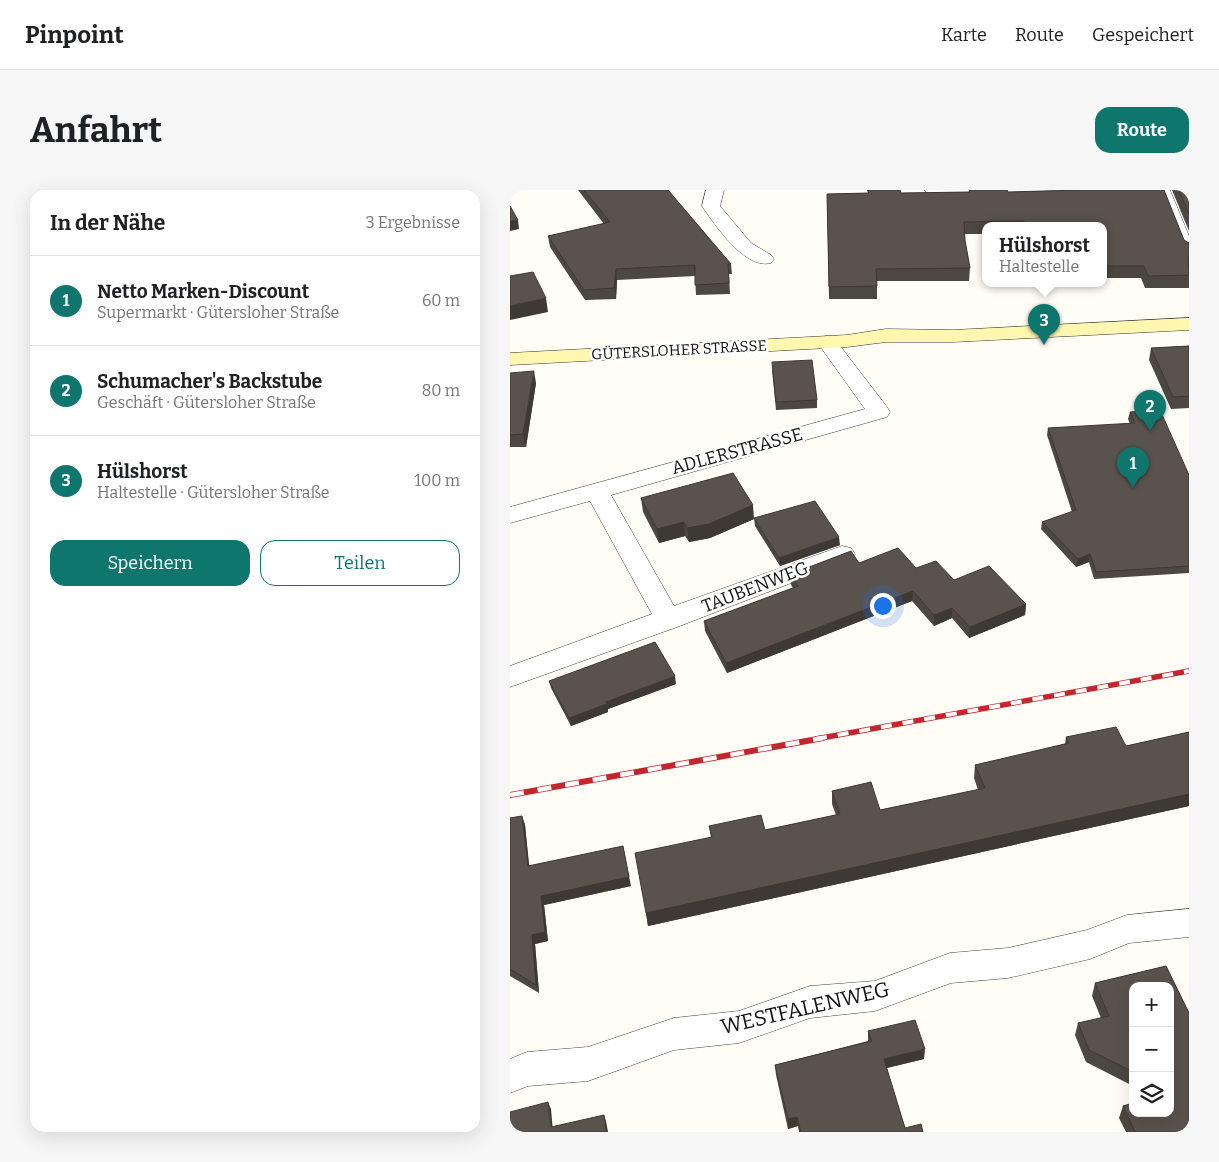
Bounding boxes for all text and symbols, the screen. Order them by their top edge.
text: Pinpoint [25,21,124,49]
text: Karte [941,24,987,46]
text: Route [1015,24,1064,46]
text: Gespeichert [1092,24,1194,46]
button: Route [1095,107,1189,153]
text: Anfahrt [30,109,162,151]
text: In der Nähe [50,210,165,236]
text: 3 Ergebnisse [365,213,460,232]
popup [982,222,1107,287]
text: Hülshorst [999,234,1090,257]
text: Haltestelle [999,257,1079,276]
text: Netto Marken-Discount [97,280,309,303]
text: 1 [63,291,69,310]
text: 60 m [422,291,460,310]
text: Supermarkt · Gütersloher Straße [97,303,339,322]
pin: 3 [1028,304,1060,345]
street label: GÜTERSLOHER STRASSE [591,336,767,364]
text: Schumacher's Backstube [97,370,322,393]
text: 2 [61,381,71,400]
text: 80 m [422,381,460,400]
pin: 2 [1134,390,1166,431]
text: Geschäft · Gütersloher Straße [97,393,316,412]
street label: ADLERSTRASSE [669,423,805,479]
pin: 1 [1117,447,1149,488]
text: Hülshorst [97,460,188,483]
text: 3 [61,471,71,490]
text: 100 m [415,471,460,490]
text: Haltestelle · Gütersloher Straße [97,483,330,502]
button: Speichern [50,540,250,586]
button: Teilen [260,540,460,586]
street label: TAUBENWEG [699,557,811,617]
your location [870,593,896,619]
street label: WESTFALENWEG [718,976,892,1040]
map controls [1129,982,1174,1117]
button: + [1129,982,1174,1027]
button: − [1129,1027,1174,1072]
button: layers [1129,1072,1174,1117]

